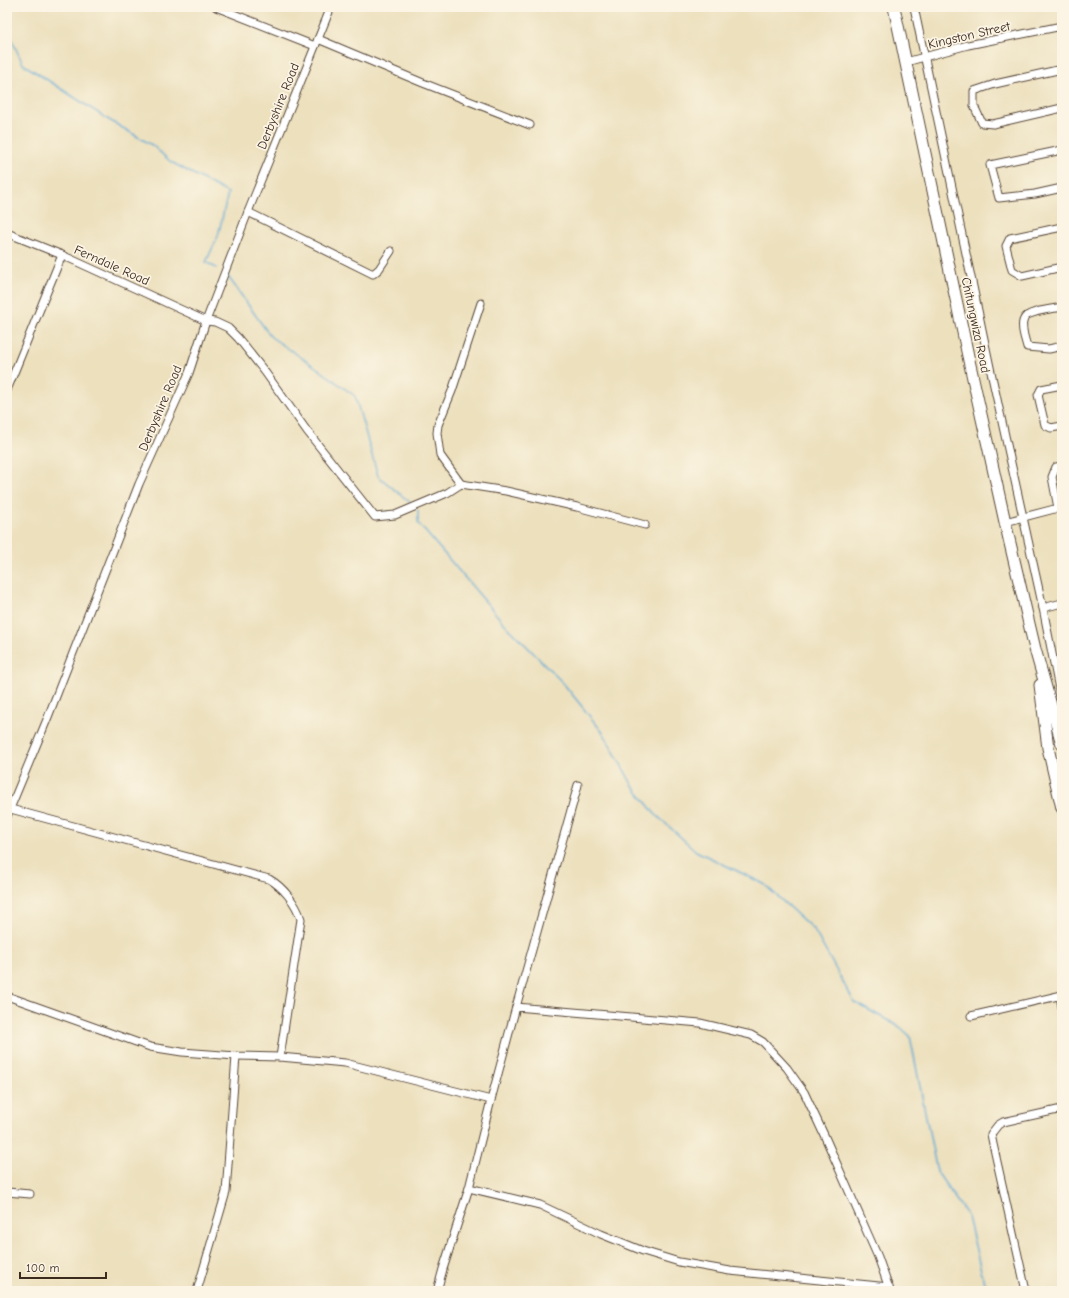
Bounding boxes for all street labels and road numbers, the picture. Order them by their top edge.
street label: Kingston Street [926,18,1013,52]
street label: Derbyshire Road [254,61,302,151]
street label: Ferndale Road [72,242,152,288]
street label: Chitungwiza Road [959,276,993,374]
street label: Derbyshire Road [135,363,185,453]

